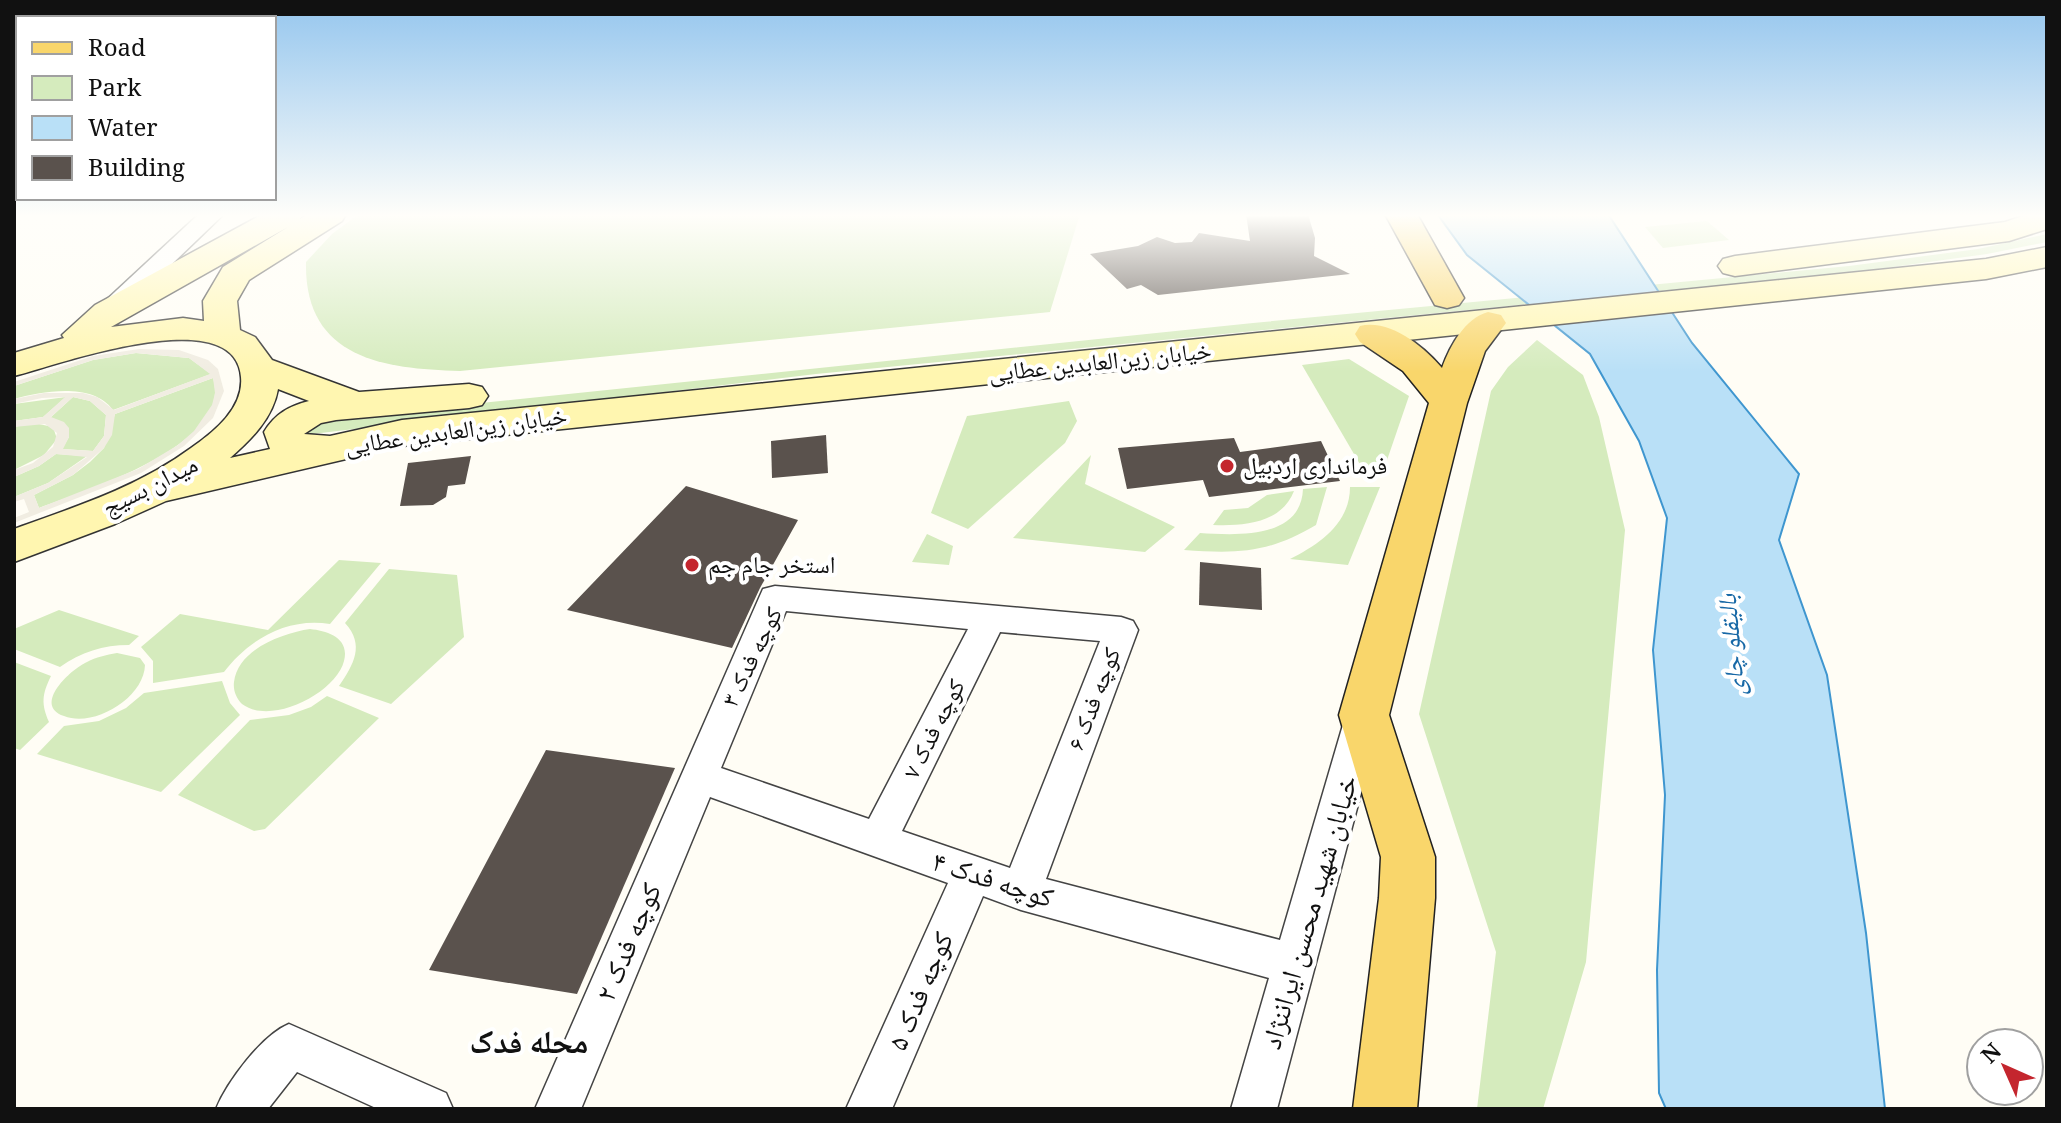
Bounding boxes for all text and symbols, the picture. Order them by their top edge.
legend [16,16,276,200]
text: Road [88,30,146,71]
text: Park [88,70,142,111]
text: Water [88,110,158,151]
text: Building [88,150,185,191]
street label: خیابان زین‌العابدین عطایی [987,332,1214,397]
street label: خیابان زین‌العابدین عطایی [343,398,570,469]
street label: میدان بسیج [96,447,206,530]
place label: فرمانداری اردبیل [1243,448,1387,489]
marker: فرمانداری اردبیل [1218,457,1236,475]
place label: استخر جام جم [708,547,835,588]
marker: استخر جام جم [683,556,701,574]
water label: بالیقلو چای [1708,591,1760,698]
street label: کوچه فدک ۳ [712,601,796,715]
street label: کوچه فدک ۶ [1058,642,1135,757]
street label: کوچه فدک ۷ [894,673,979,787]
street label: خیابان شهید محسن ایراننژاد [1251,770,1375,1056]
street label: کوچه فدک ۴ [925,841,1059,925]
street label: کوچه فدک ۲ [585,876,678,1011]
street label: کوچه فدک ۵ [877,925,970,1060]
district label: محله فدک [470,1019,588,1073]
north arrow [1965,1027,2045,1107]
text: N [1973,1035,2013,1075]

